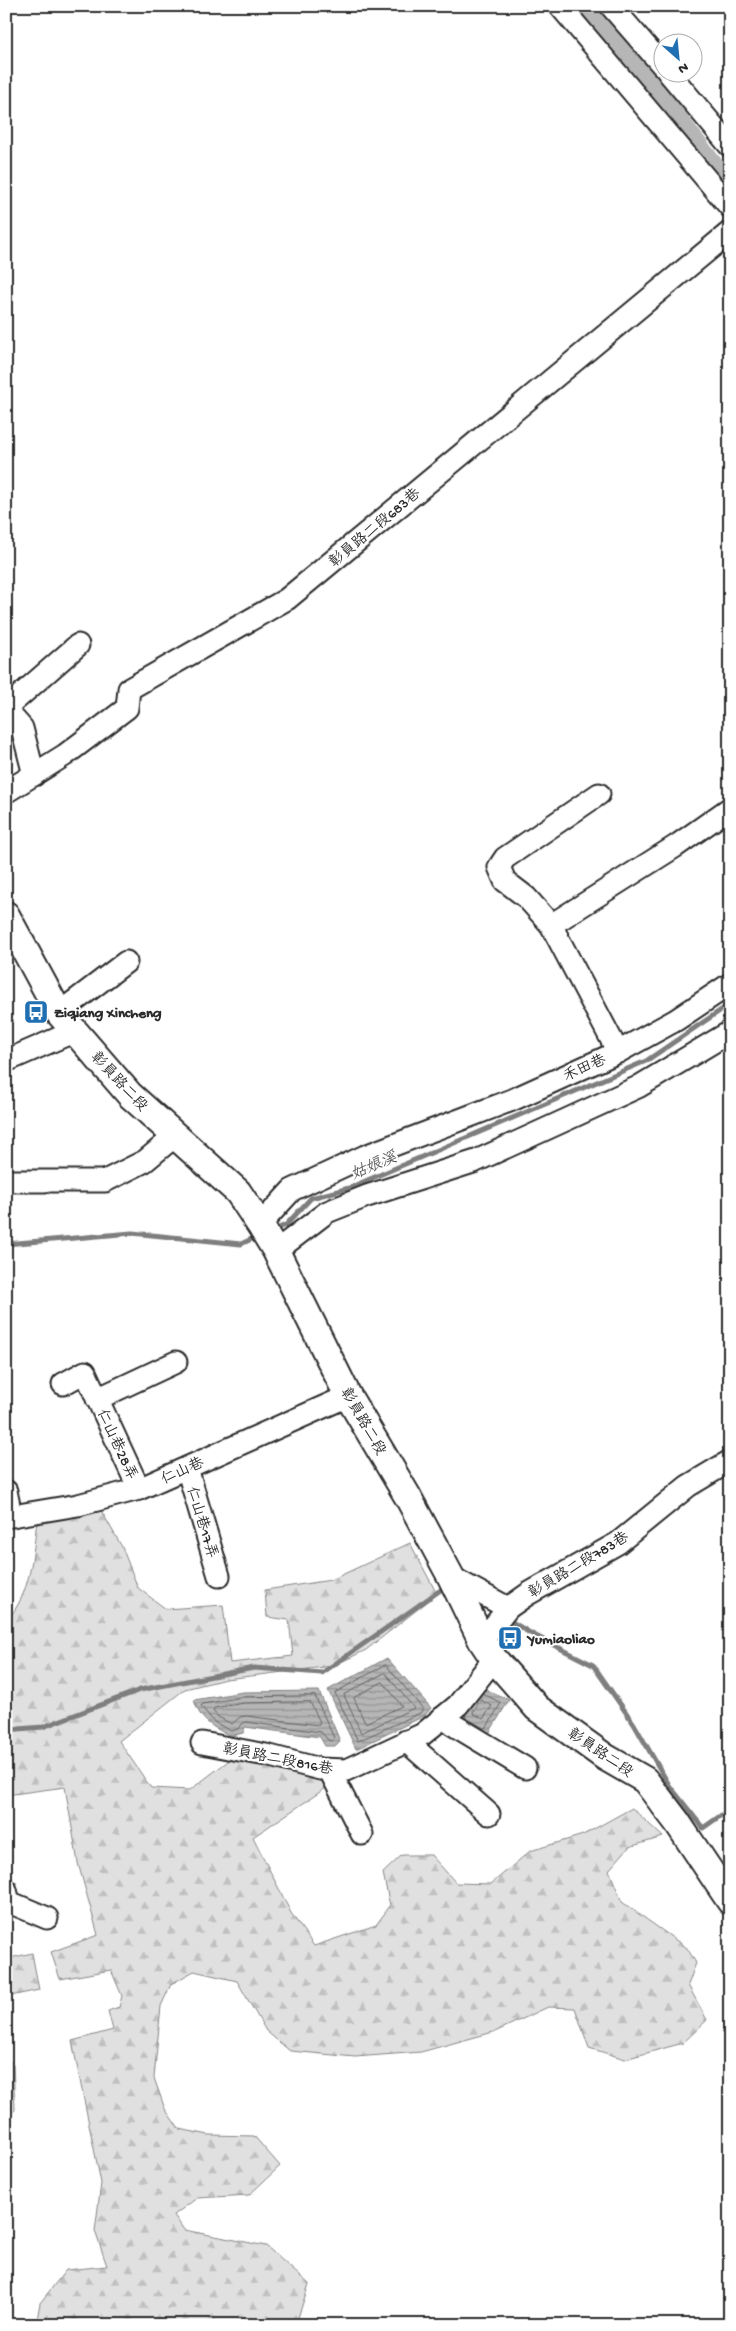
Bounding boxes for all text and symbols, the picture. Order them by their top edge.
north arrow [654,32,704,82]
text: N [675,58,691,77]
street label: 彰員路二段683巷 [325,484,425,572]
bus stop icon: Ziqiang Xincheng [23,999,49,1025]
place label: Ziqiang Xincheng [54,1005,162,1023]
street label: 彰員路二段 [86,1048,151,1116]
street label: 禾田巷 [561,1051,609,1086]
water label: 姑娘溪 [348,1148,401,1185]
street label: 彰員路二段 [336,1385,390,1459]
street label: 仁山巷28弄 [92,1407,140,1483]
street label: 仁山巷 [159,1454,207,1489]
street label: 仁山巷17弄 [182,1485,220,1561]
street label: 彰員路二段783巷 [525,1528,632,1603]
bus stop icon: Yumiaoliao [497,1625,523,1651]
place label: Yumiaoliao [526,1631,595,1649]
street label: 彰員路二段 [564,1724,637,1782]
street label: 彰員路二段816巷 [221,1739,334,1779]

